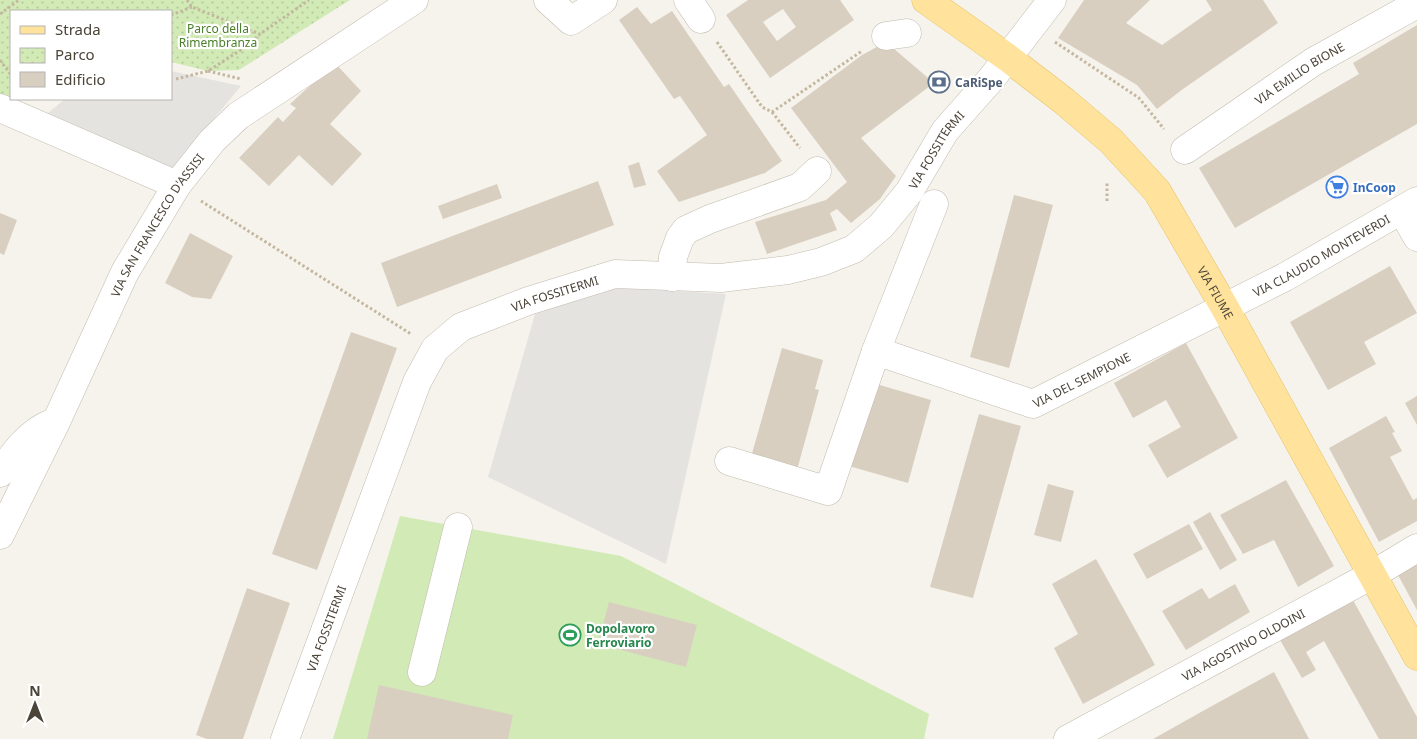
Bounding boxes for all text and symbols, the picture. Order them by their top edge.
legend [10,10,172,100]
text: Strada [55,19,101,39]
park label: Parco della Rimembranza [179,20,257,51]
street label: VIA EMILIO BIONE [1251,38,1347,108]
text: Parco [55,44,95,64]
text: Edificio [55,69,106,89]
bank icon: CaRiSpe [927,70,951,94]
place label: CaRiSpe [955,74,1003,91]
street label: VIA FOSSITERMI [904,107,968,192]
street label: VIA SAN FRANCESCO D'ASSISI [106,150,208,299]
supermarket icon: InCoop [1325,175,1349,199]
place label: InCoop [1353,179,1396,196]
street label: VIA CLAUDIO MONTEVERDI [1250,210,1393,300]
street label: VIA FIUME [1194,263,1238,322]
street label: VIA FOSSITERMI [509,271,600,315]
street label: VIA DEL SEMPIONE [1030,348,1133,411]
street label: VIA FOSSITERMI [302,583,350,674]
street label: VIA AGOSTINO OLDOINI [1179,604,1308,685]
place label: Dopolavoro Ferroviario [586,620,655,651]
sports icon: Dopolavoro Ferroviario [558,623,582,647]
north arrow [10,679,60,729]
text: N [29,681,41,700]

